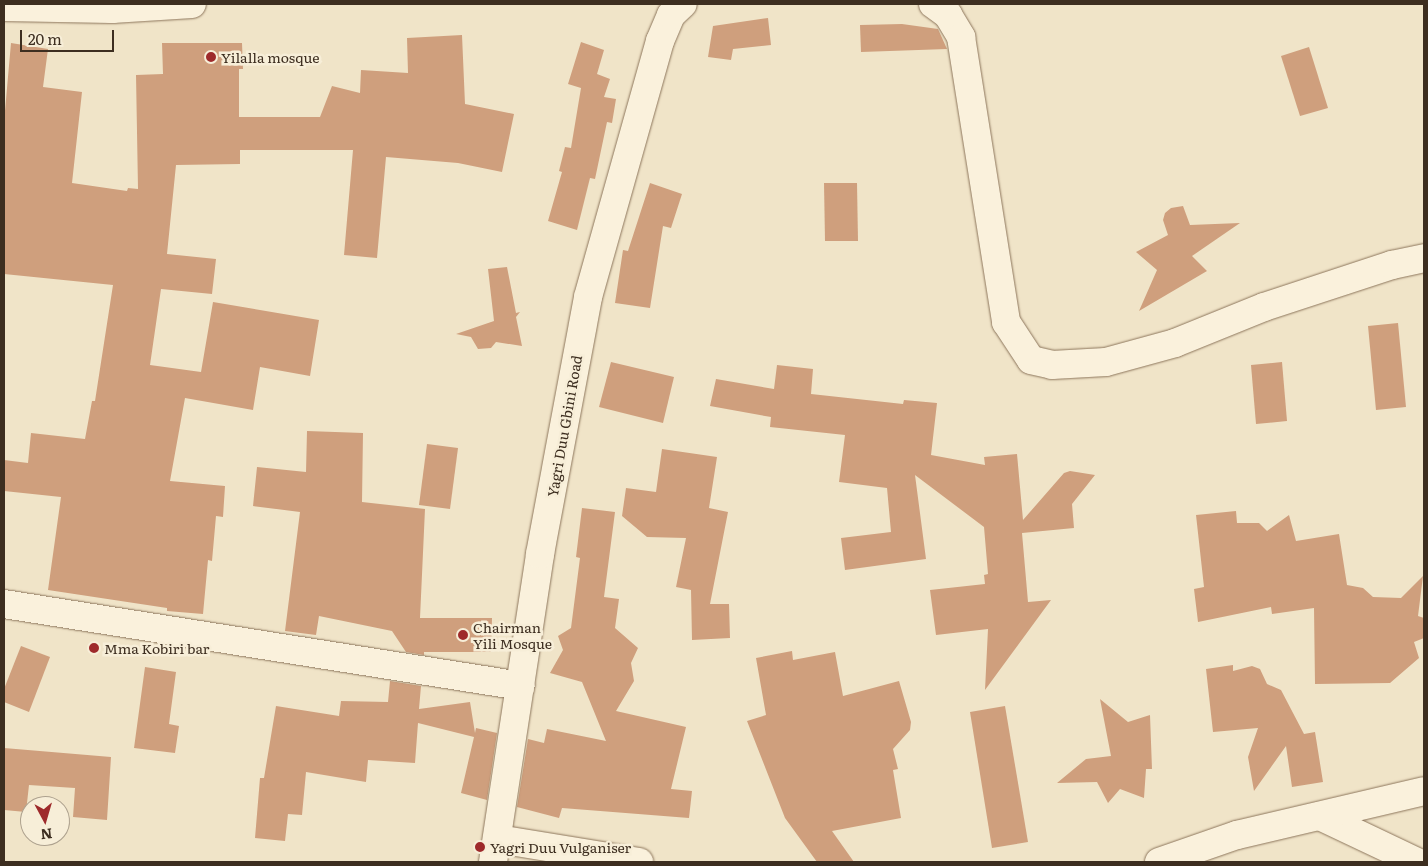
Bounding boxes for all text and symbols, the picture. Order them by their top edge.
scale bar [22,20,116,52]
text: 20 m [28,27,62,50]
place label: Yilalla mosque [221,49,320,65]
marker: Yilalla mosque [205,51,217,63]
street label: Yagri Duu Gbini Road [543,354,585,498]
place label: Chairman Yili Mosque [473,619,552,652]
marker: Chairman Yili Mosque [457,629,469,641]
place label: Mma Kobiri bar [104,640,209,656]
marker: Mma Kobiri bar [88,642,100,654]
north arrow [20,796,70,846]
text: N [40,824,53,845]
place label: Yagri Duu Vulganiser [490,839,631,855]
marker: Yagri Duu Vulganiser [474,841,486,853]

